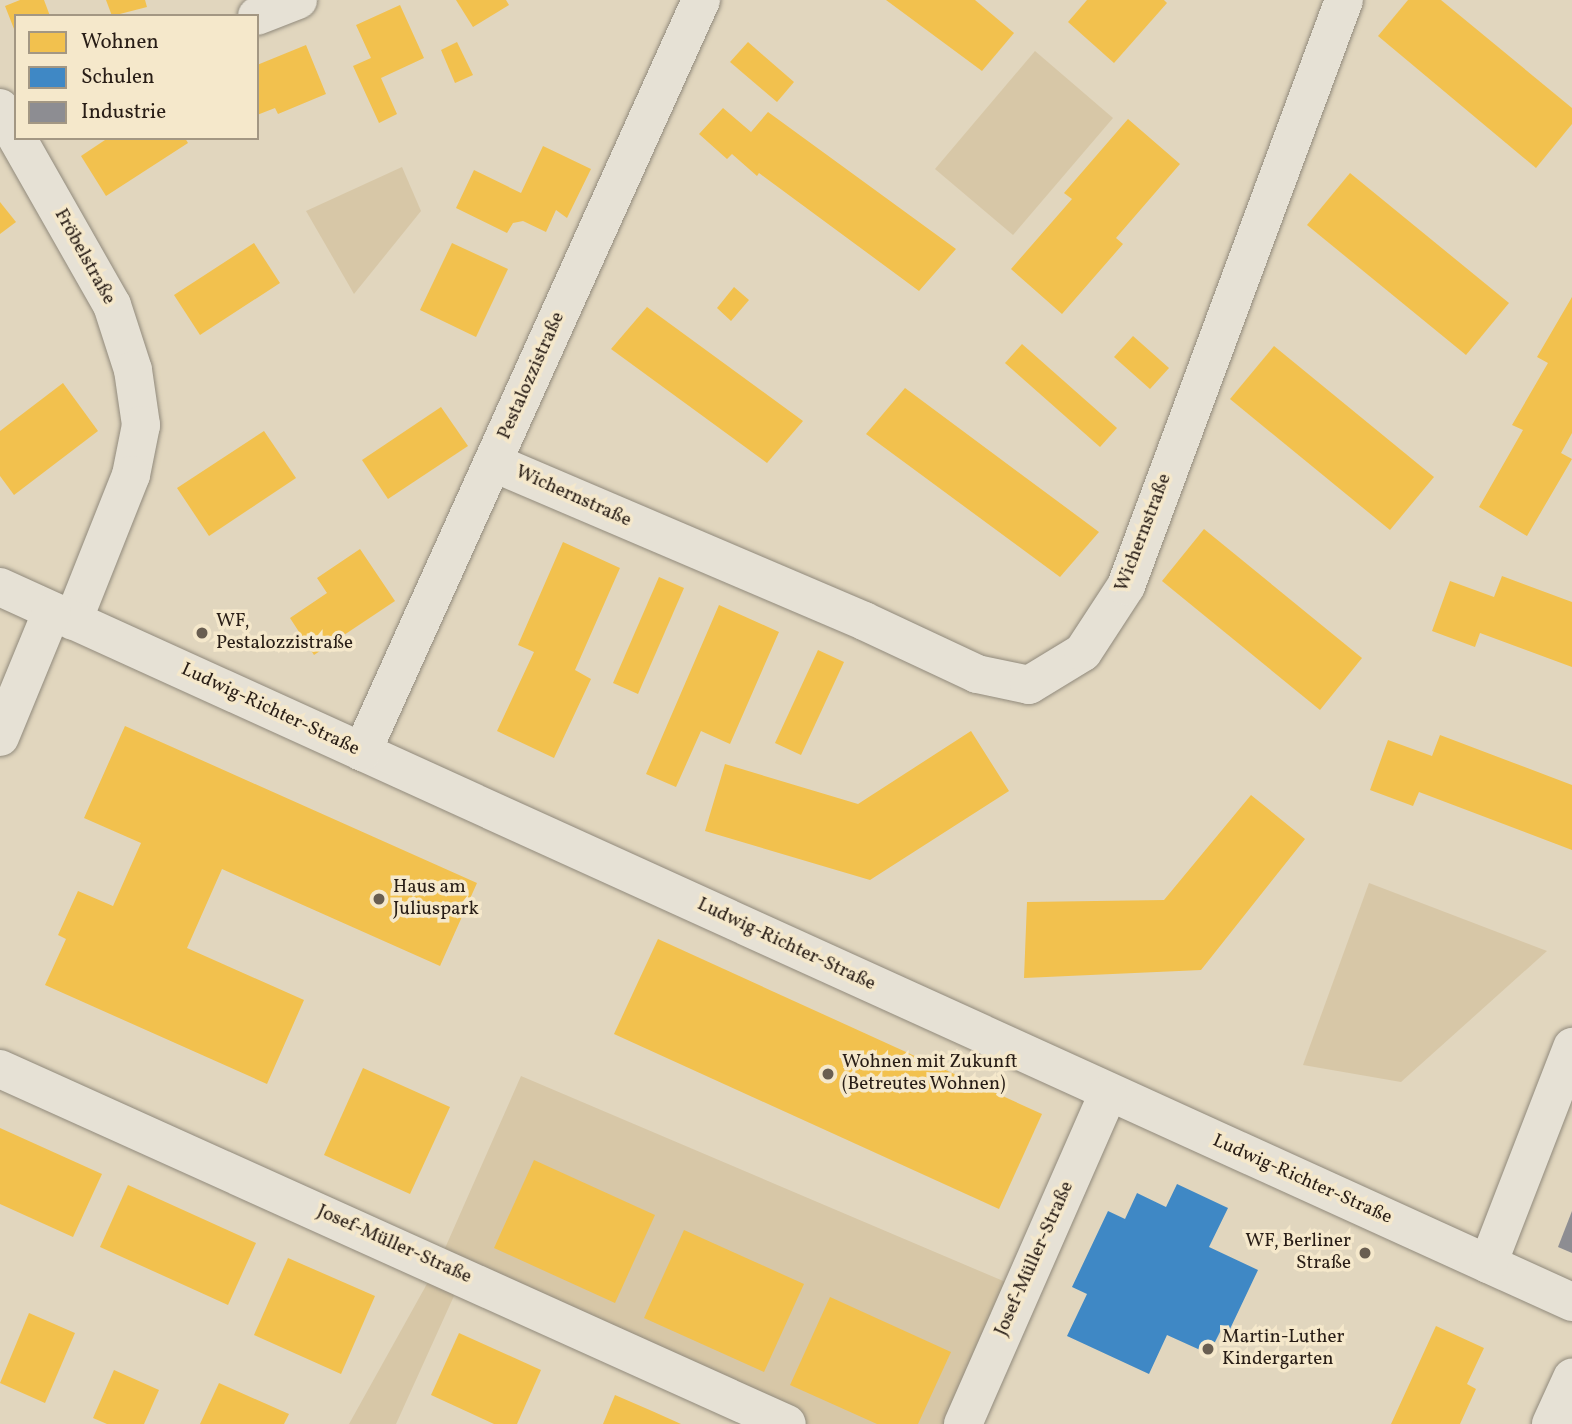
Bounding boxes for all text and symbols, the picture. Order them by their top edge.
legend [14,14,259,140]
text: Wohnen [81,28,159,57]
text: Schulen [81,63,155,92]
text: Industrie [81,98,166,127]
street label: Fröbelstraße [48,205,120,309]
street label: Pestalozzistraße [494,309,570,443]
street label: Wichernstraße [512,461,634,533]
street label: Wichernstraße [1111,471,1177,595]
place label: WF, Pestalozzistraße [216,611,353,655]
marker: WF, Pestalozzistraße [194,625,210,641]
street label: Ludwig-Richter-Straße [177,659,363,761]
place label: Haus am Juliuspark [393,877,479,921]
marker: Haus am Juliuspark [371,891,387,907]
street label: Ludwig-Richter-Straße [693,894,879,996]
place label: Wohnen mit Zukunft (Betreutes Wohnen) [842,1052,1017,1096]
marker: Wohnen mit Zukunft (Betreutes Wohnen) [820,1066,836,1082]
street label: Ludwig-Richter-Straße [1209,1130,1395,1230]
street label: Josef-Müller-Straße [991,1178,1079,1340]
street label: Josef-Müller-Straße [313,1201,475,1289]
place label: WF, Berliner Straße [1245,1231,1351,1275]
marker: WF, Berliner Straße [1357,1245,1373,1261]
place label: Martin-Luther Kindergarten [1222,1327,1345,1371]
marker: Martin-Luther Kindergarten [1200,1341,1216,1357]

